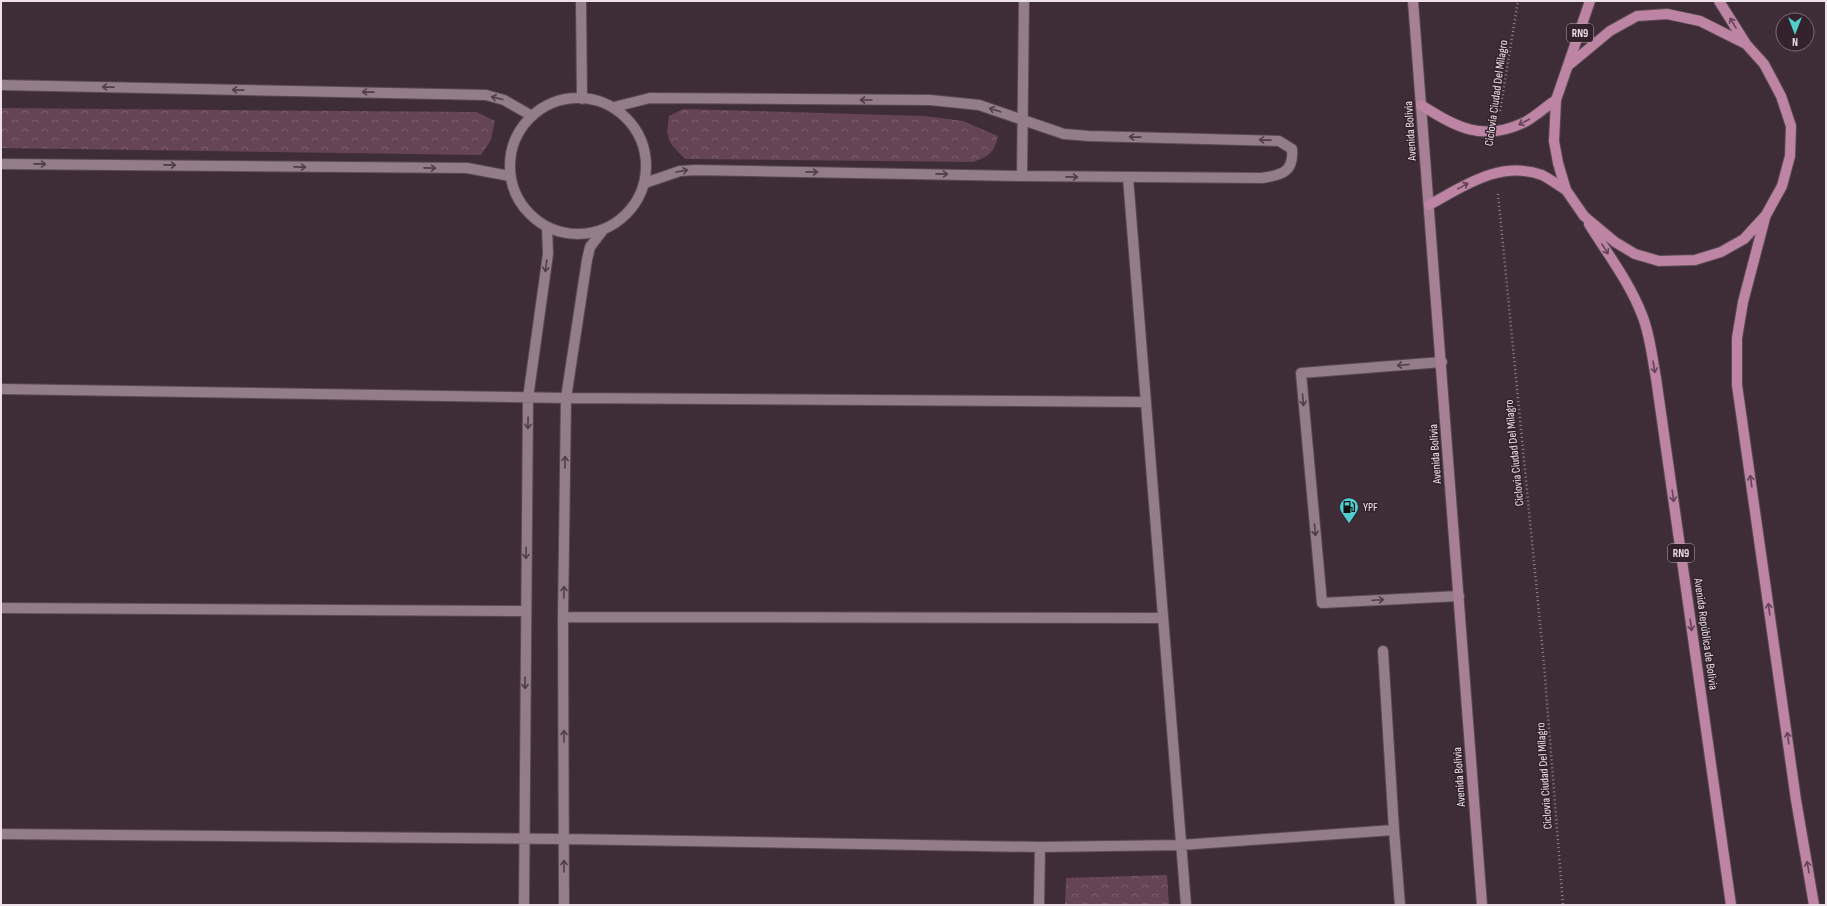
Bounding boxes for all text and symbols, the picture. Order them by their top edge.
north arrow [1775,12,1815,52]
one-way arrow [1728,17,1736,29]
road number: RN9 [1567,24,1593,42]
text: N [1792,35,1798,48]
street label: Ciclovia Ciudad Del Milagro [1482,39,1511,147]
one-way arrow [102,83,115,91]
one-way arrow [232,86,245,94]
one-way arrow [362,89,375,96]
one-way arrow [491,94,504,101]
one-way arrow [860,96,873,104]
street label: Avenida Bolivia [1401,100,1420,162]
one-way arrow [988,106,1001,113]
one-way arrow [1518,118,1530,126]
one-way arrow [1129,133,1142,141]
one-way arrow [1259,136,1272,144]
one-way arrow [33,160,46,168]
one-way arrow [163,161,176,169]
one-way arrow [293,163,306,171]
one-way arrow [423,164,436,172]
one-way arrow [675,167,688,175]
one-way arrow [805,168,818,176]
one-way arrow [935,171,948,178]
one-way arrow [1065,173,1078,181]
one-way arrow [1457,182,1469,190]
one-way arrow [1601,243,1609,255]
one-way arrow [542,259,550,272]
one-way arrow [1650,360,1658,373]
one-way arrow [1397,361,1410,368]
one-way arrow [1299,393,1307,406]
street label: Ciclovia Ciudad Del Milagro [1501,399,1528,507]
one-way arrow [524,416,531,429]
street label: Avenida Bolivia [1426,423,1445,485]
one-way arrow [561,456,569,469]
one-way arrow [1747,475,1755,488]
one-way arrow [1669,489,1677,502]
fuel station icon: YPF [1338,496,1360,524]
place label: YPF [1363,500,1378,515]
one-way arrow [1311,523,1319,536]
road number: RN9 [1668,544,1694,562]
one-way arrow [522,546,530,559]
street label: Avenida República de Bolivia [1690,576,1721,691]
one-way arrow [560,586,567,599]
one-way arrow [1371,596,1384,604]
one-way arrow [1765,603,1773,616]
one-way arrow [1687,618,1695,631]
one-way arrow [521,676,529,689]
street label: Ciclovia Ciudad Del Milagro [1533,722,1556,830]
one-way arrow [560,730,568,743]
one-way arrow [1784,732,1791,745]
street label: Avenida Bolivia [1450,746,1469,808]
one-way arrow [560,860,568,873]
one-way arrow [1803,860,1811,873]

